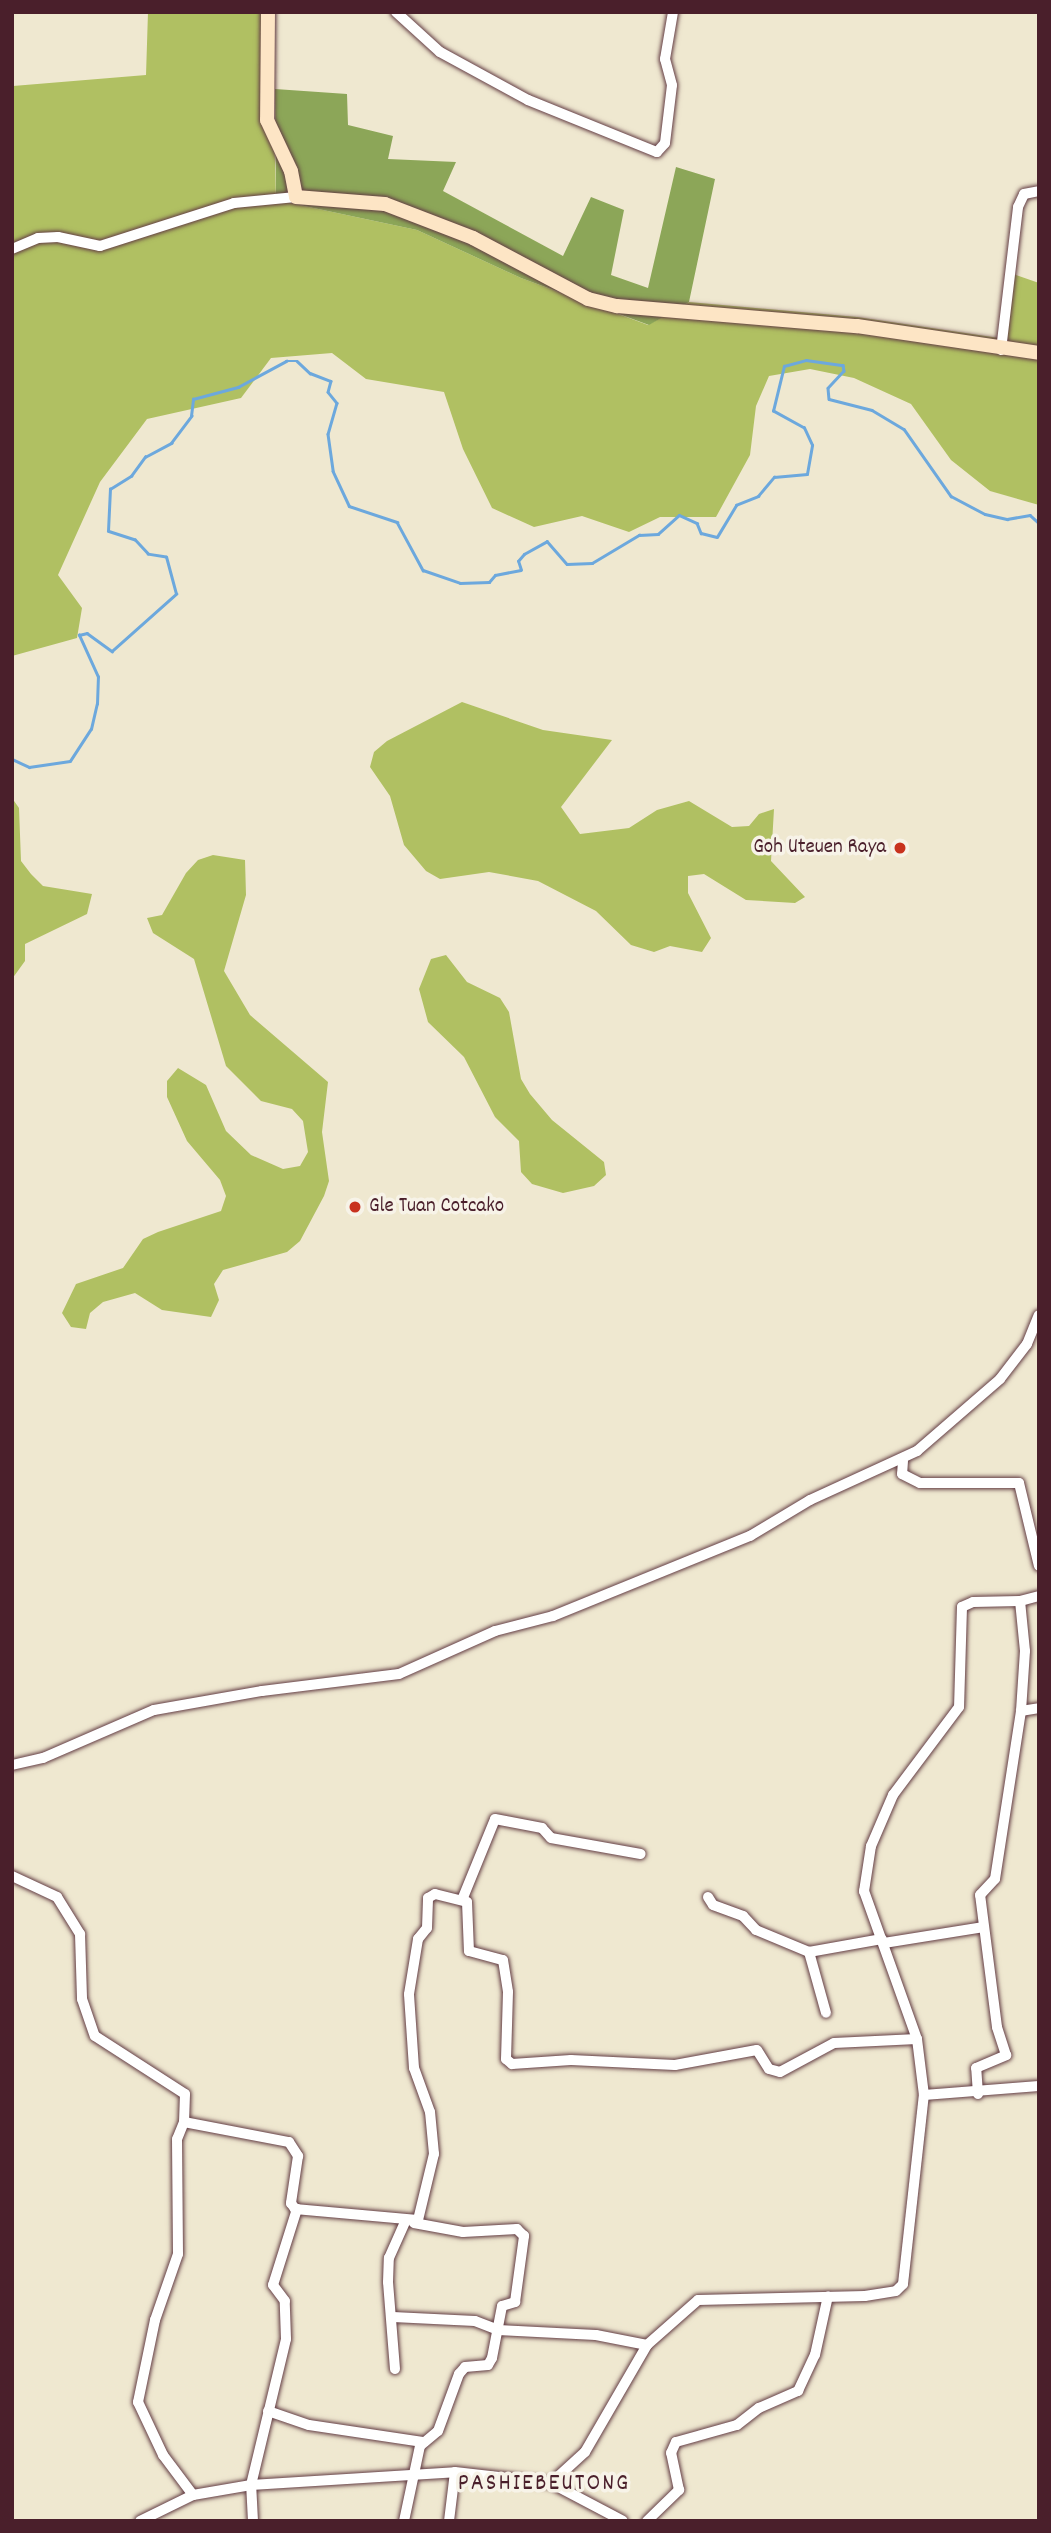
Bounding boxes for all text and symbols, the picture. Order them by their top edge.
place label: Goh Uteuen Raya [753,835,886,861]
marker: Goh Uteuen Raya [892,840,908,856]
place label: Gle Tuan Cotcako [369,1194,504,1220]
marker: Gle Tuan Cotcako [347,1199,363,1215]
district label: PASHIEBEUTONG [459,2471,629,2499]

